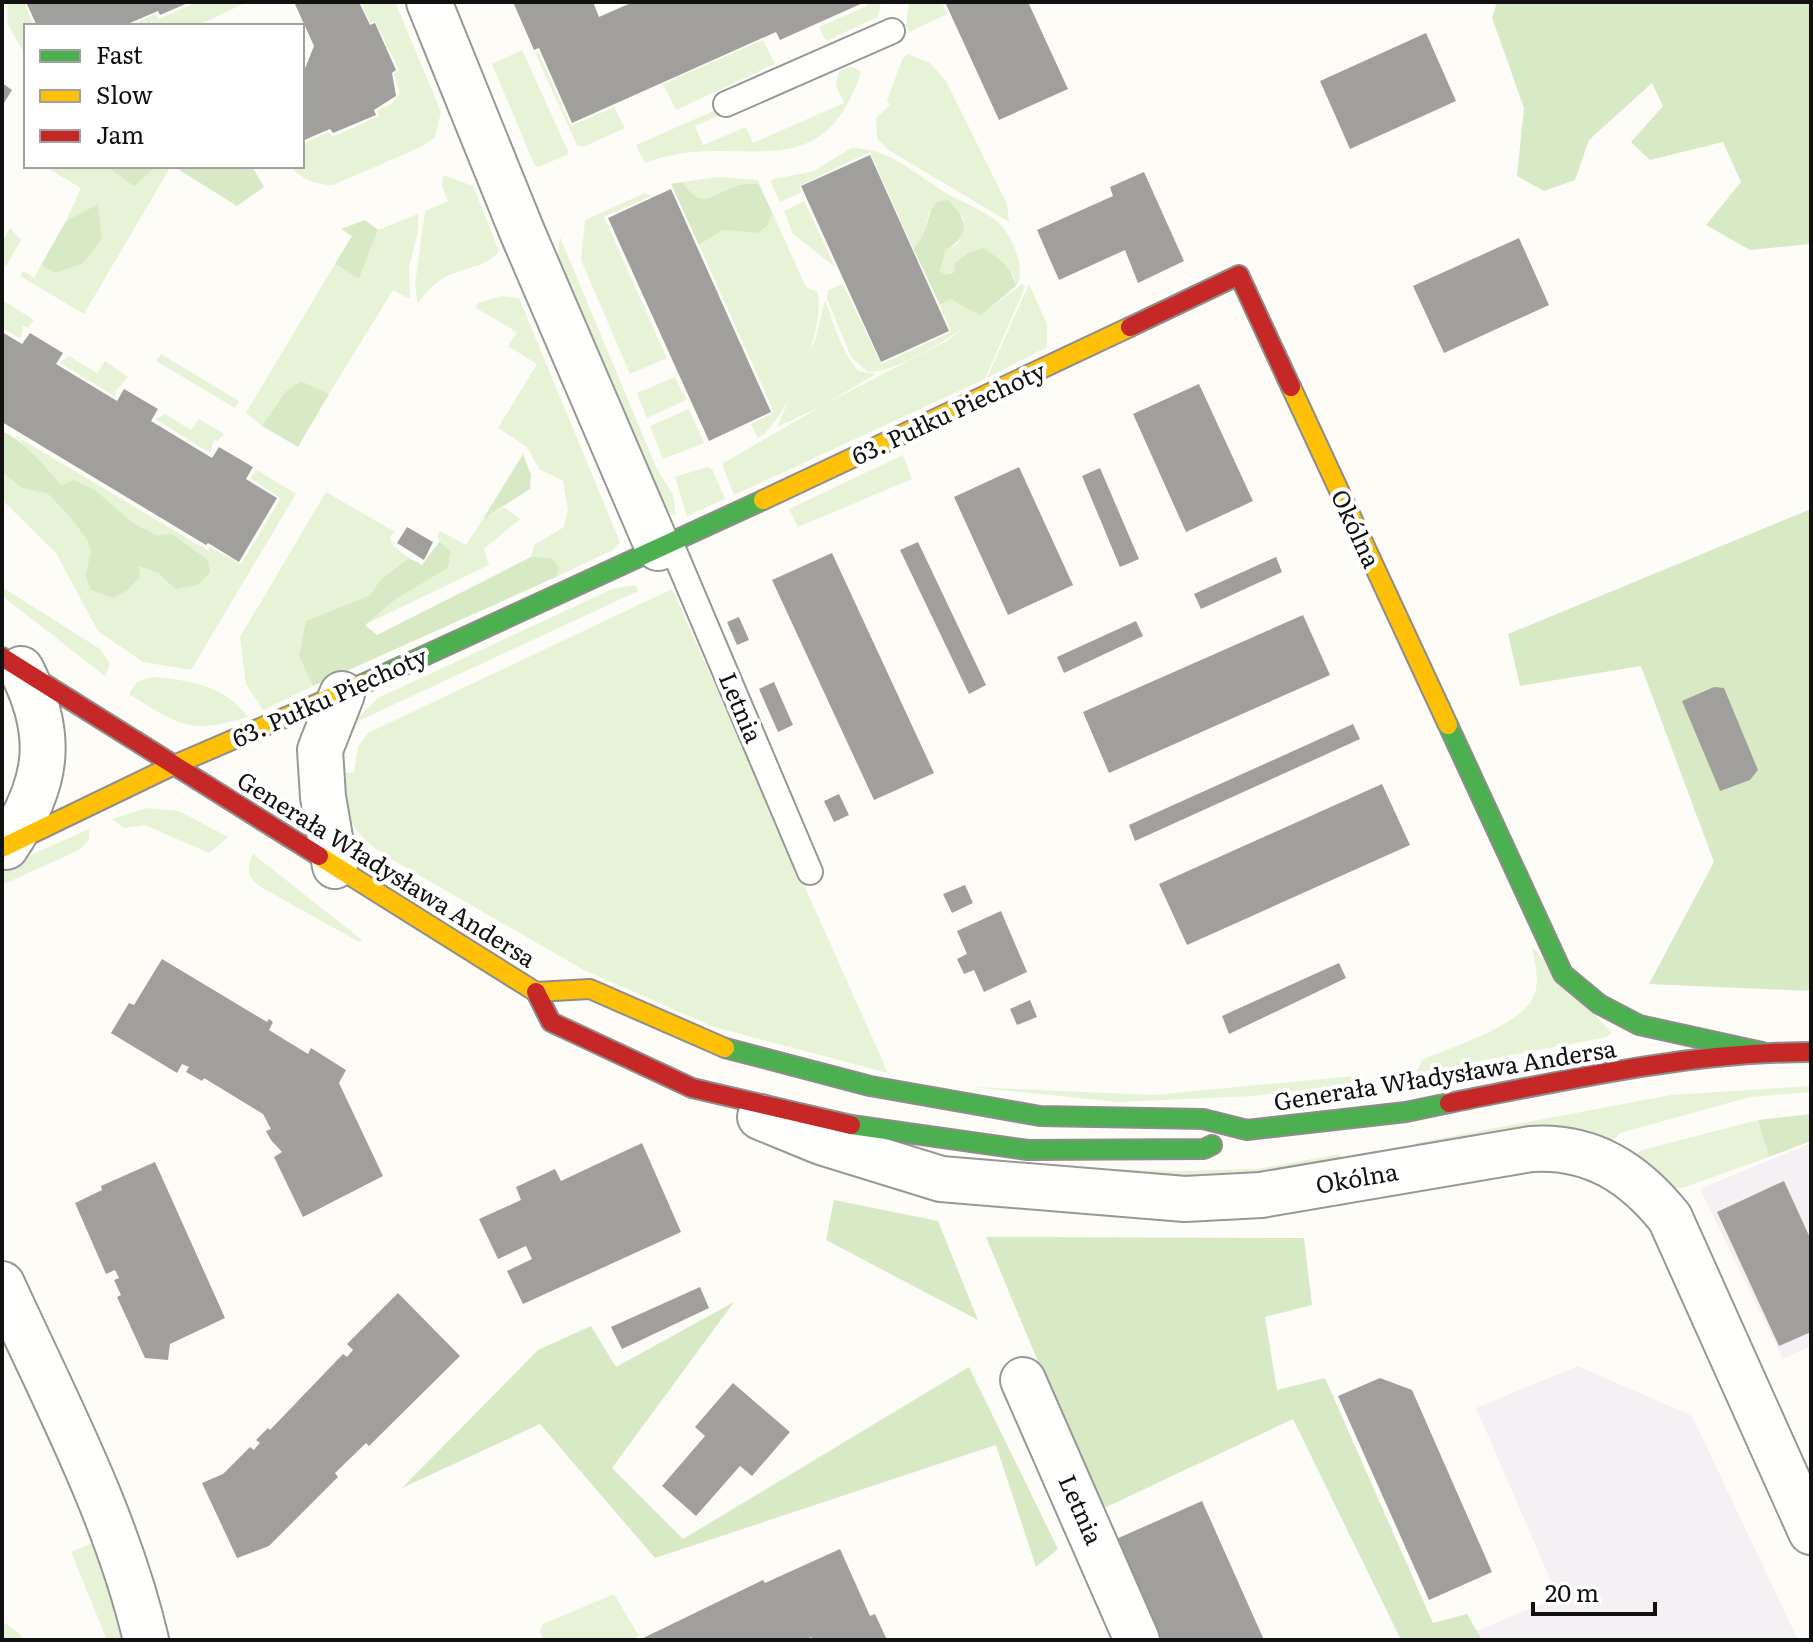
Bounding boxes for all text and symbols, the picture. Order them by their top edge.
legend [24,24,304,168]
text: Fast [96,36,143,71]
text: Slow [96,76,153,111]
text: Jam [96,116,144,151]
street label: 63. Pułku Piechoty [845,351,1051,472]
street label: Okólna [1324,483,1391,573]
street label: 63. Pułku Piechoty [226,637,432,754]
street label: Letnia [712,666,773,748]
street label: Generała Władysława Andersa [231,761,543,974]
street label: Generała Władysława Andersa [1271,1029,1618,1118]
street label: Okólna [1313,1152,1400,1201]
street label: Letnia [1051,1468,1113,1550]
scale bar [1533,1566,1655,1616]
text: 20 m [1545,1574,1599,1609]

